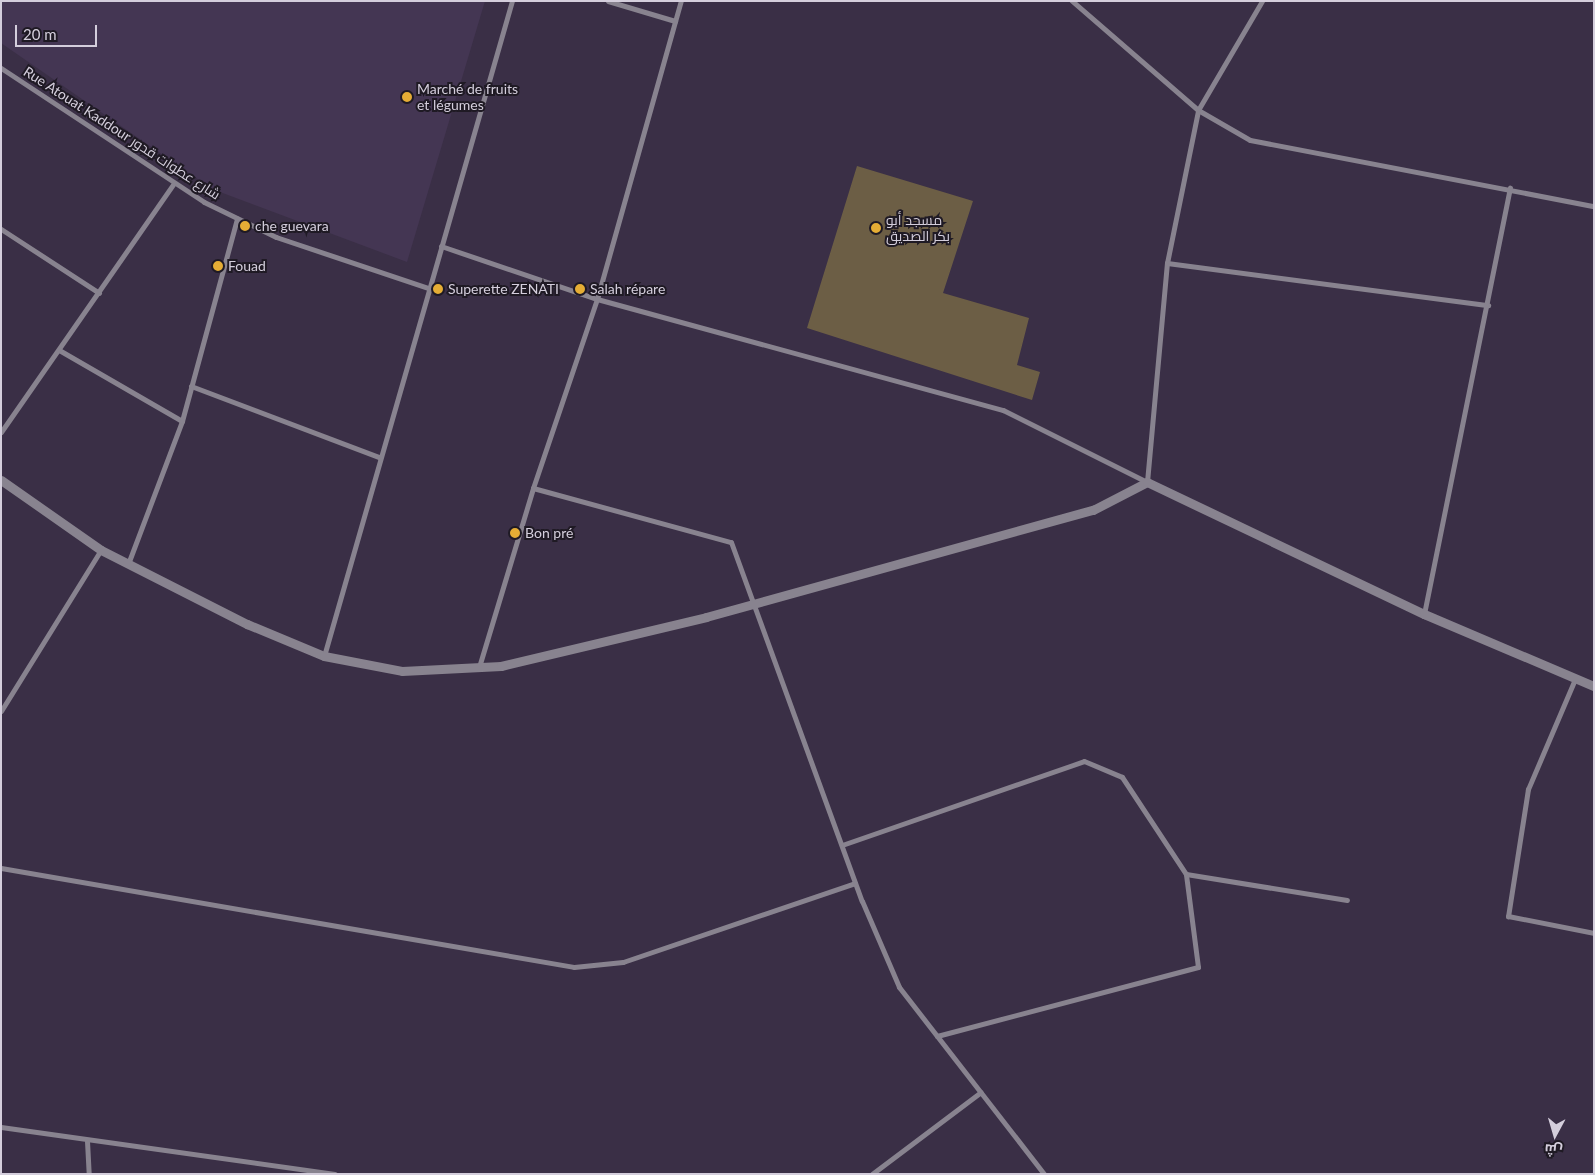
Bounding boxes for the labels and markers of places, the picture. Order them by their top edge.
place label: Marché de fruits et légumes [417,81,518,114]
marker: Marché de fruits et légumes [401,91,413,103]
place label: مسجد أبو بكر الصديق [886,212,950,244]
place label: che guevara [255,218,329,234]
marker: che guevara [239,220,251,232]
marker: مسجد أبو بكر الصديق [870,222,882,234]
place label: Fouad [228,258,266,274]
marker: Fouad [212,260,224,272]
place label: Superette ZENATI [448,281,559,297]
place label: Salah répare [590,281,665,297]
marker: Superette ZENATI [432,283,444,295]
marker: Salah répare [574,283,586,295]
place label: Bon pré [525,525,573,541]
marker: Bon pré [509,527,521,539]

